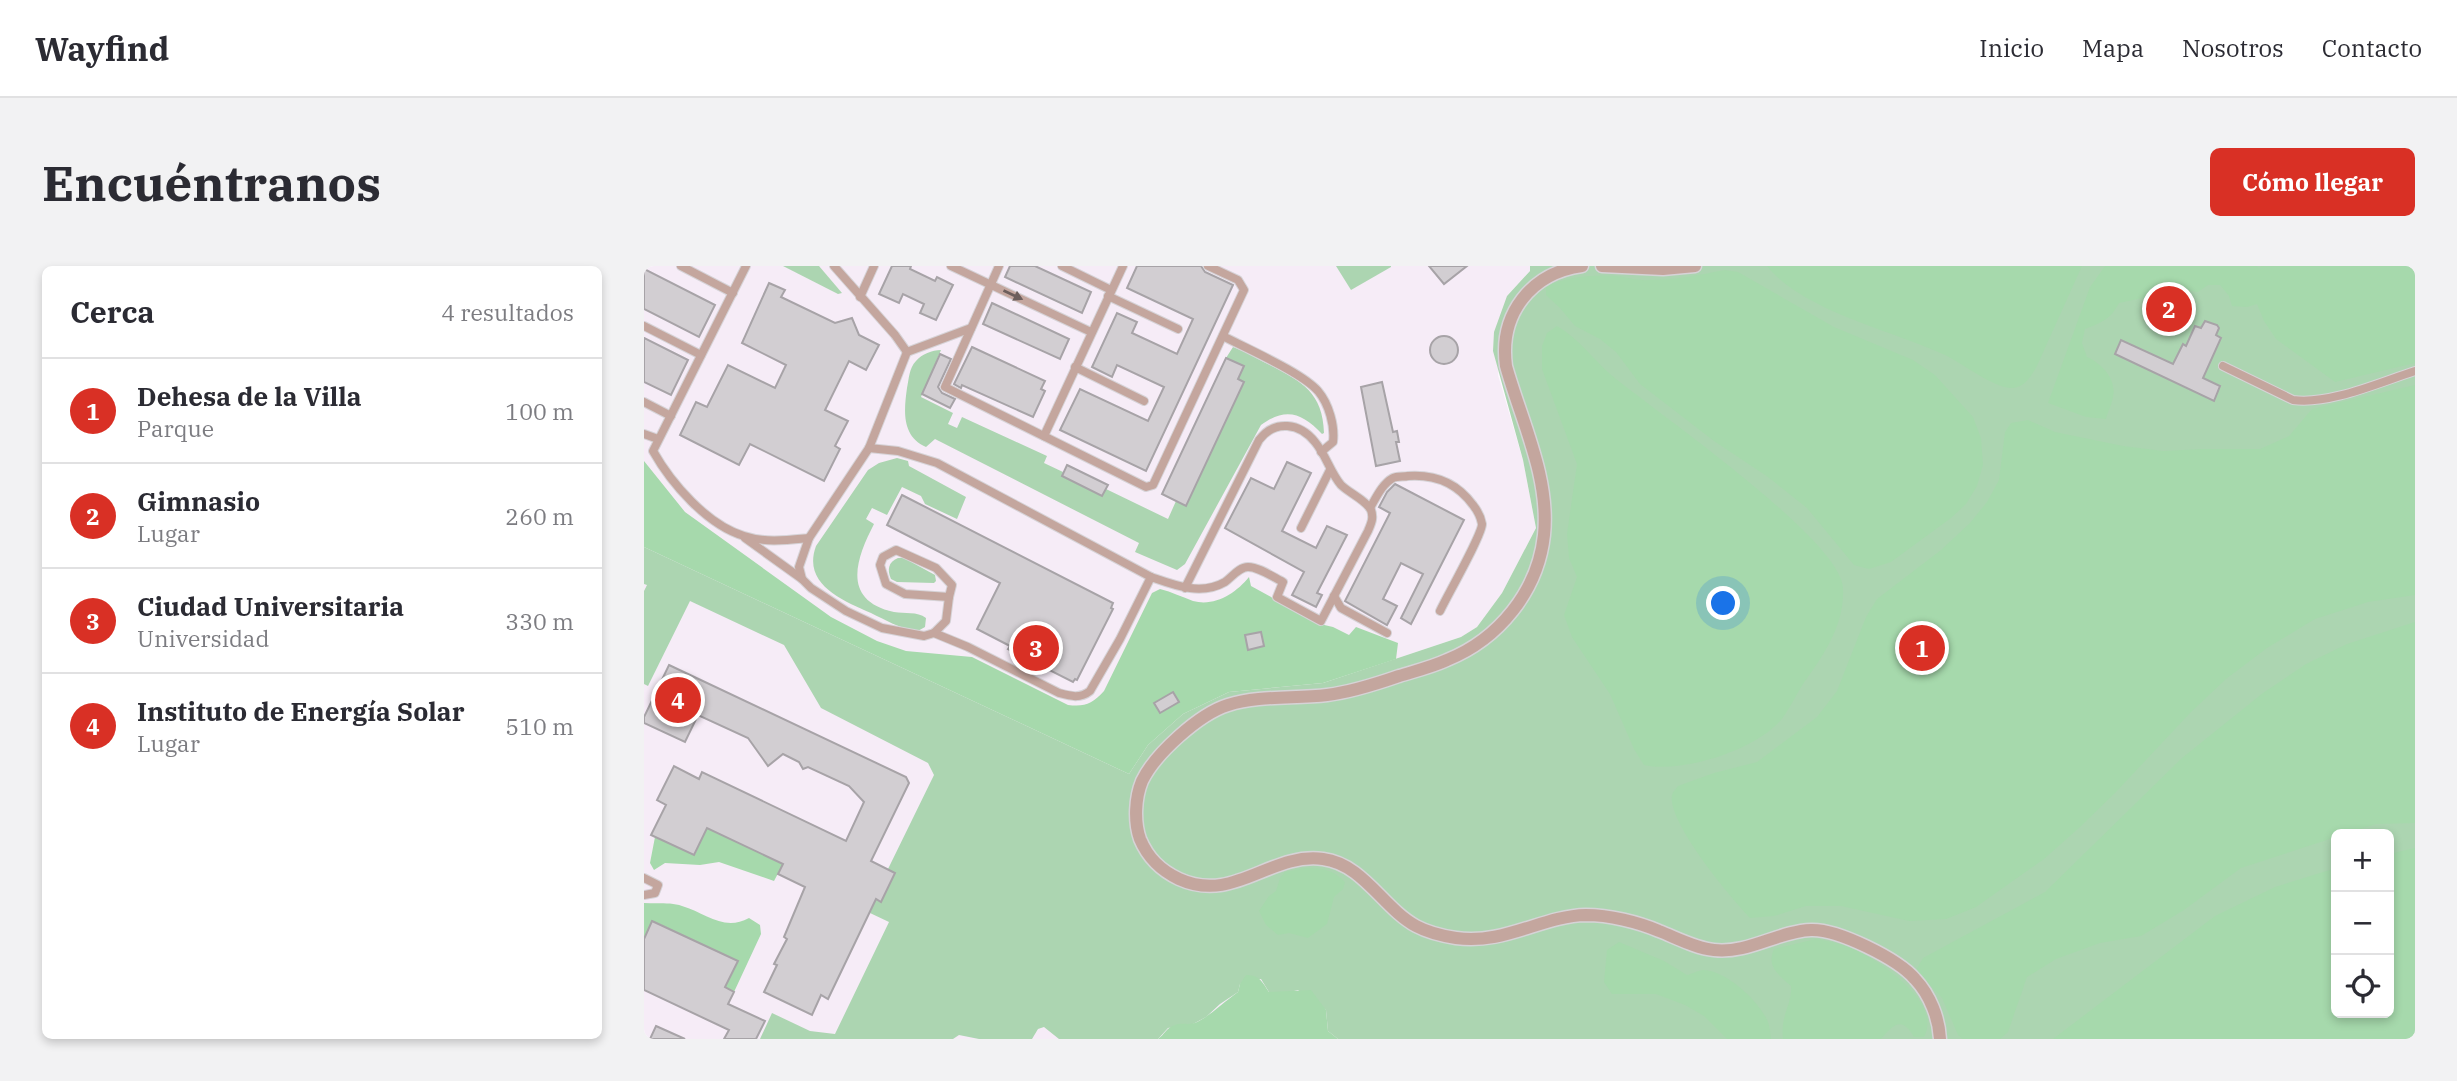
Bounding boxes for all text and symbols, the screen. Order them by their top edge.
text: Wayfind [35,27,169,70]
text: Inicio [1979,32,2044,64]
text: Mapa [2082,32,2144,64]
text: Nosotros [2182,32,2284,64]
text: Contacto [2322,32,2422,64]
button: Cómo llegar [2210,148,2415,216]
text: Encuéntranos [42,151,381,214]
pin: 2 [2146,283,2192,335]
one-way arrow [1003,289,1023,301]
text: Cerca [70,292,155,331]
text: 4 resultados [441,297,574,327]
text: Dehesa de la Villa [137,379,362,413]
text: 1 [86,396,100,426]
text: 100 m [505,396,574,426]
text: Parque [137,413,214,443]
text: Gimnasio [137,484,260,518]
text: 2 [86,501,100,531]
text: 260 m [505,501,574,531]
text: Lugar [137,518,200,548]
your location [1706,586,1740,620]
text: Ciudad Universitaria [137,589,404,623]
text: 3 [86,606,100,636]
text: 330 m [505,606,574,636]
pin: 3 [1013,622,1059,674]
pin: 1 [1899,622,1945,674]
text: Universidad [137,623,269,653]
pin: 4 [655,674,701,726]
text: Instituto de Energía Solar [137,694,465,728]
text: 4 [86,711,100,741]
text: 510 m [505,711,574,741]
text: Lugar [137,728,200,758]
map controls [2331,829,2394,1018]
button: + [2331,829,2394,892]
button: − [2331,892,2394,955]
button: locate [2331,955,2394,1018]

